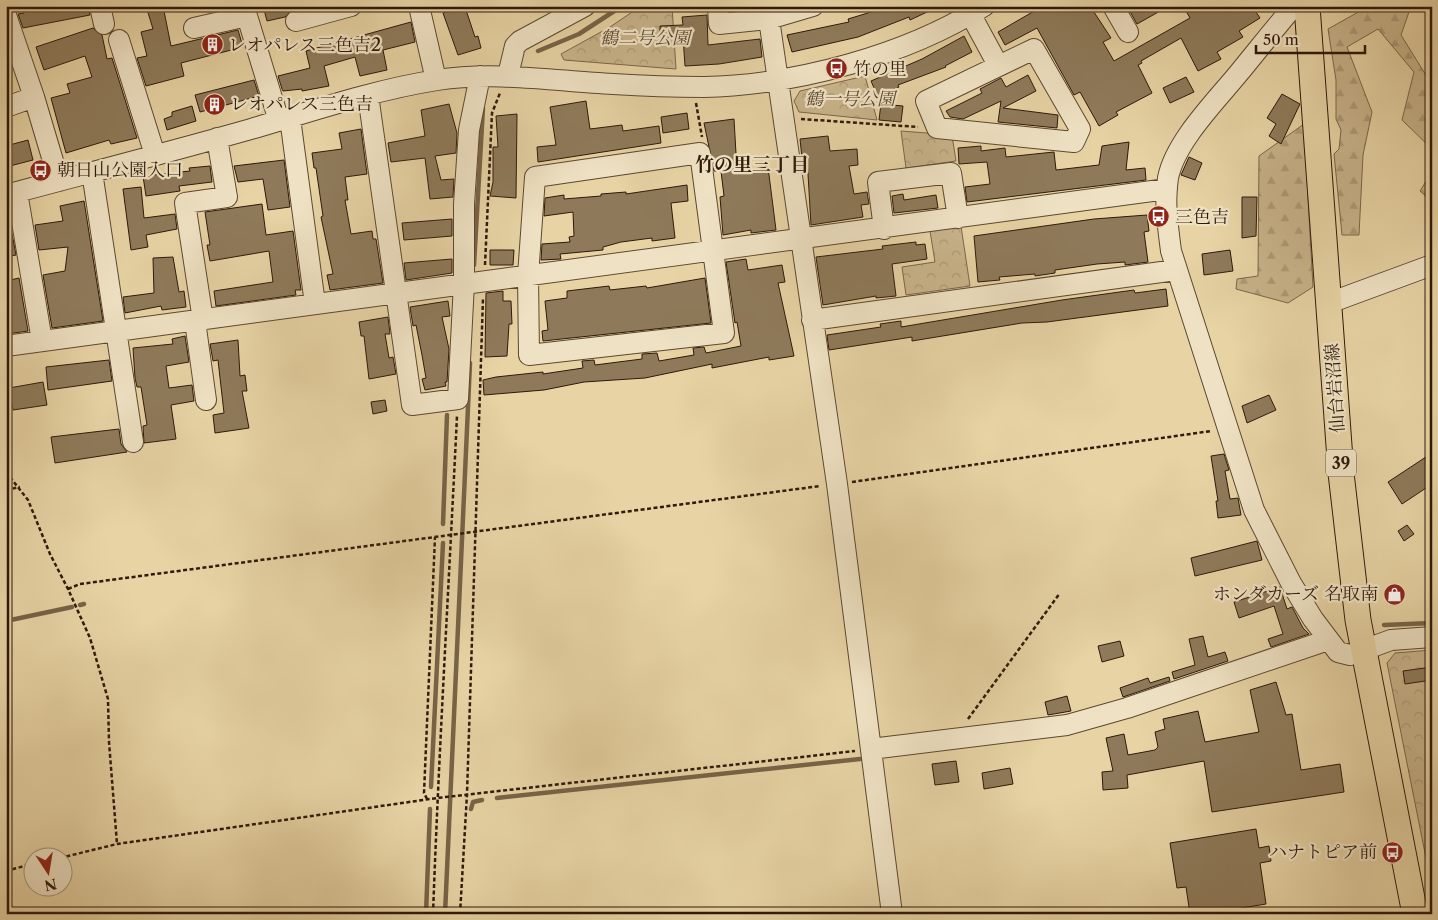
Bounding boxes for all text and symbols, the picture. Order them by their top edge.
scale bar [1256,22,1364,54]
park label: 鶴二号公園 [600,27,693,49]
text: 50 m [1263,30,1299,49]
building icon: レオパレス三色吉2 [200,33,224,57]
place label: レオパレス三色吉2 [228,34,381,56]
bus stop icon: 竹の里 [825,57,849,81]
place label: 竹の里 [853,58,907,80]
park label: 鶴一号公園 [805,88,898,110]
building icon: レオパレス三色吉 [202,92,226,116]
place label: レオパレス三色吉 [230,93,373,115]
district label: 竹の里三丁目 [695,153,809,176]
bus stop icon: 朝日山公園入口 [29,158,53,182]
place label: 朝日山公園入口 [57,159,183,181]
bus stop icon: 三色吉 [1147,205,1171,229]
place label: 三色吉 [1175,206,1229,228]
street label: 仙台岩沼線 [1321,342,1349,434]
road number: 39 [1326,449,1356,476]
shop icon: ホンダカーズ 名取南 [1382,582,1406,606]
place label: ホンダカーズ 名取南 [1213,583,1378,605]
bus stop icon: ハナトピア前 [1381,840,1405,864]
place label: ハナトピア前 [1269,841,1377,863]
north arrow [22,848,72,898]
text: N [43,875,59,895]

